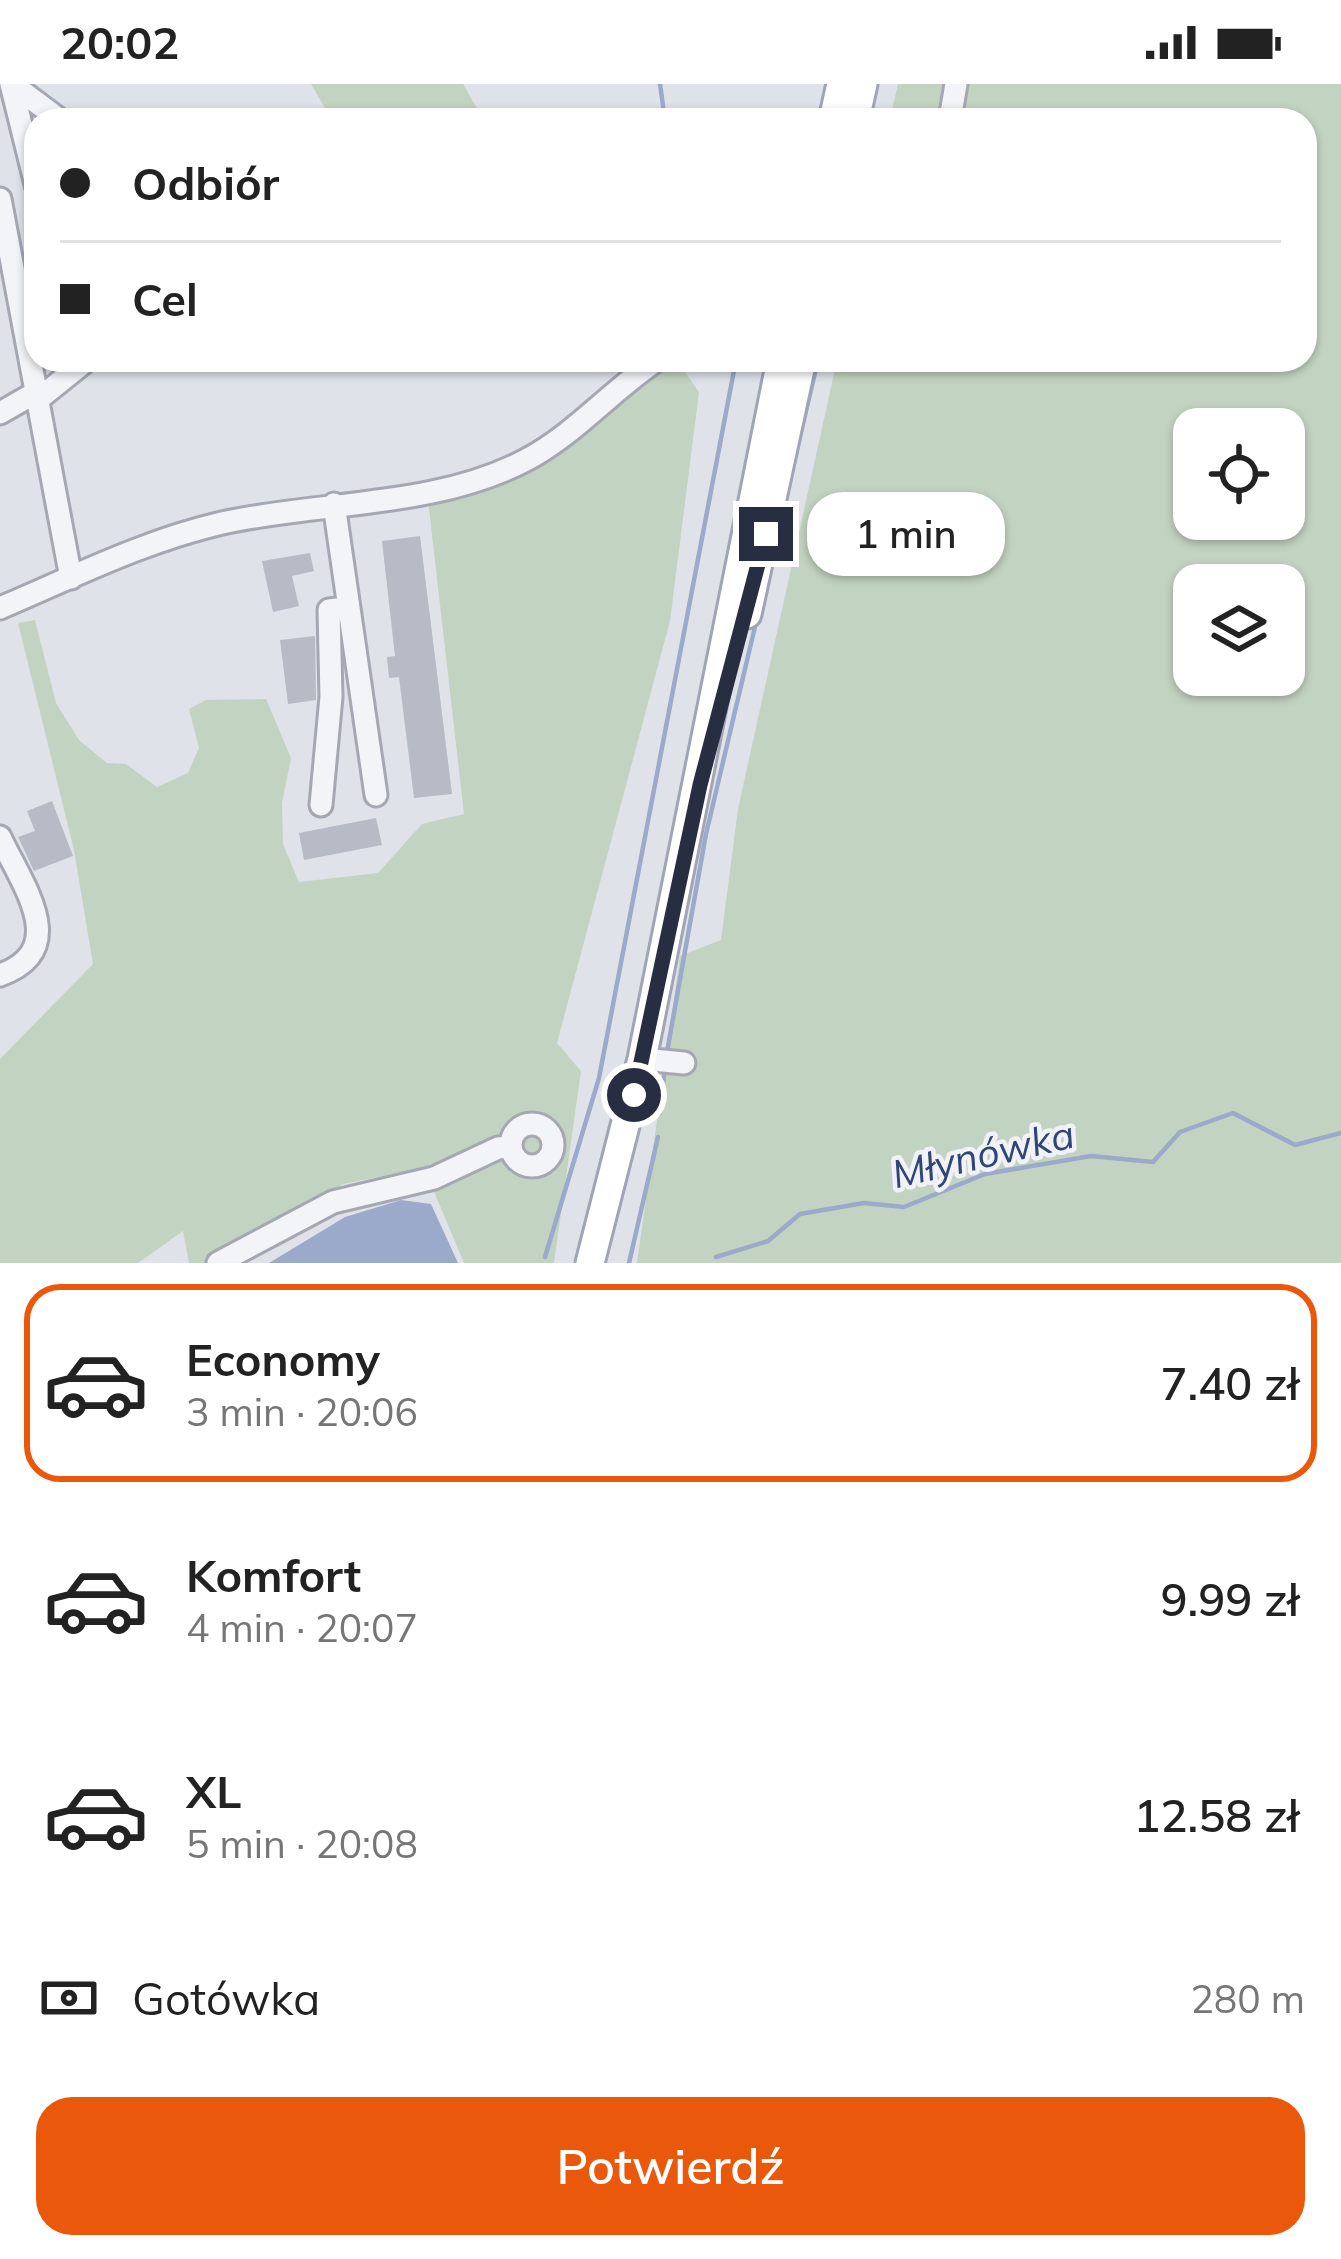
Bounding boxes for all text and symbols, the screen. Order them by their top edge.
text: 20:02 [60,14,179,70]
text: Odbiór [132,155,279,211]
text: Cel [132,271,198,327]
map controls [1173,408,1305,696]
button: locate [1173,408,1305,540]
callout: 1 min [808,492,1006,576]
route end [739,507,793,561]
text: 1 min [855,509,957,558]
button: layers [1173,564,1305,696]
route start [607,1068,661,1122]
water label: Młynówka [887,1109,1079,1198]
icon: car [42,1329,150,1437]
text: Economy [186,1331,380,1387]
text: 7.40 zł [1161,1355,1299,1411]
text: 3 min · 20:06 [186,1387,418,1436]
icon: car [42,1545,150,1653]
text: Komfort [186,1547,361,1603]
text: 9.99 zł [1161,1571,1299,1627]
text: 4 min · 20:07 [186,1603,418,1652]
icon: car [42,1761,150,1869]
text: XL [186,1763,241,1819]
text: 12.58 zł [1134,1787,1299,1843]
text: 5 min · 20:08 [186,1819,418,1868]
icon: cash [36,1965,102,2031]
text: Gotówka [132,1970,320,2026]
text: 280 m [1190,1974,1305,2023]
button: Potwierdź [36,2097,1305,2235]

